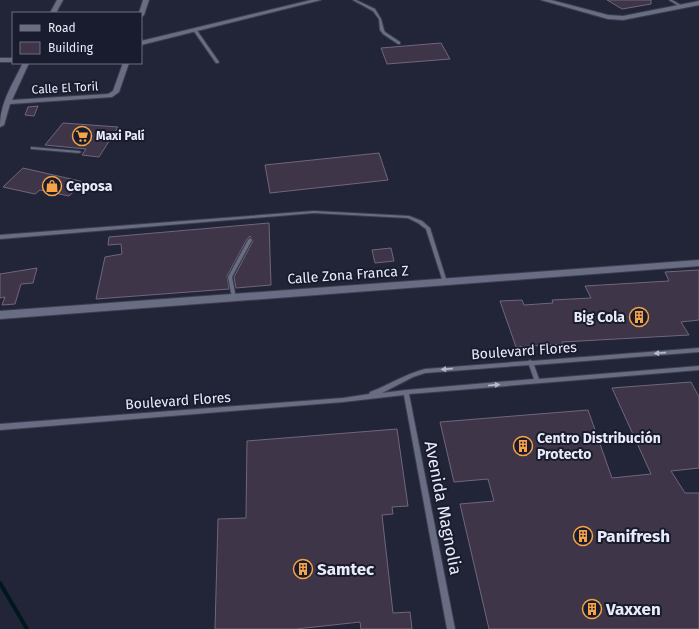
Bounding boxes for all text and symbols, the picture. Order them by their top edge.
legend [12,12,142,64]
text: Road [48,21,76,35]
text: Building [48,41,94,55]
street label: Calle El Toril [31,79,99,97]
supermarket icon: Maxi Palí [71,125,93,147]
place label: Maxi Palí [96,129,145,143]
shop icon: Ceposa [41,175,63,197]
place label: Ceposa [66,178,113,195]
street label: Calle Zona Franca Z [287,262,409,288]
building icon: Big Cola [628,306,650,328]
place label: Big Cola [574,309,625,326]
street label: Boulevard Flores [471,339,578,363]
one-way arrow [654,349,666,356]
one-way arrow [441,366,453,373]
one-way arrow [488,381,500,388]
street label: Boulevard Flores [125,389,232,413]
place label: Centro Distribución Protecto [537,430,661,463]
building icon: Centro Distribución Protecto [512,435,534,457]
street label: Avenida Magnolia [420,439,466,577]
building icon: Panifresh [572,525,594,547]
place label: Panifresh [597,526,670,547]
building icon: Samtec [292,558,314,580]
place label: Samtec [317,559,375,580]
building icon: Vaxxen [581,598,603,620]
place label: Vaxxen [605,599,661,620]

